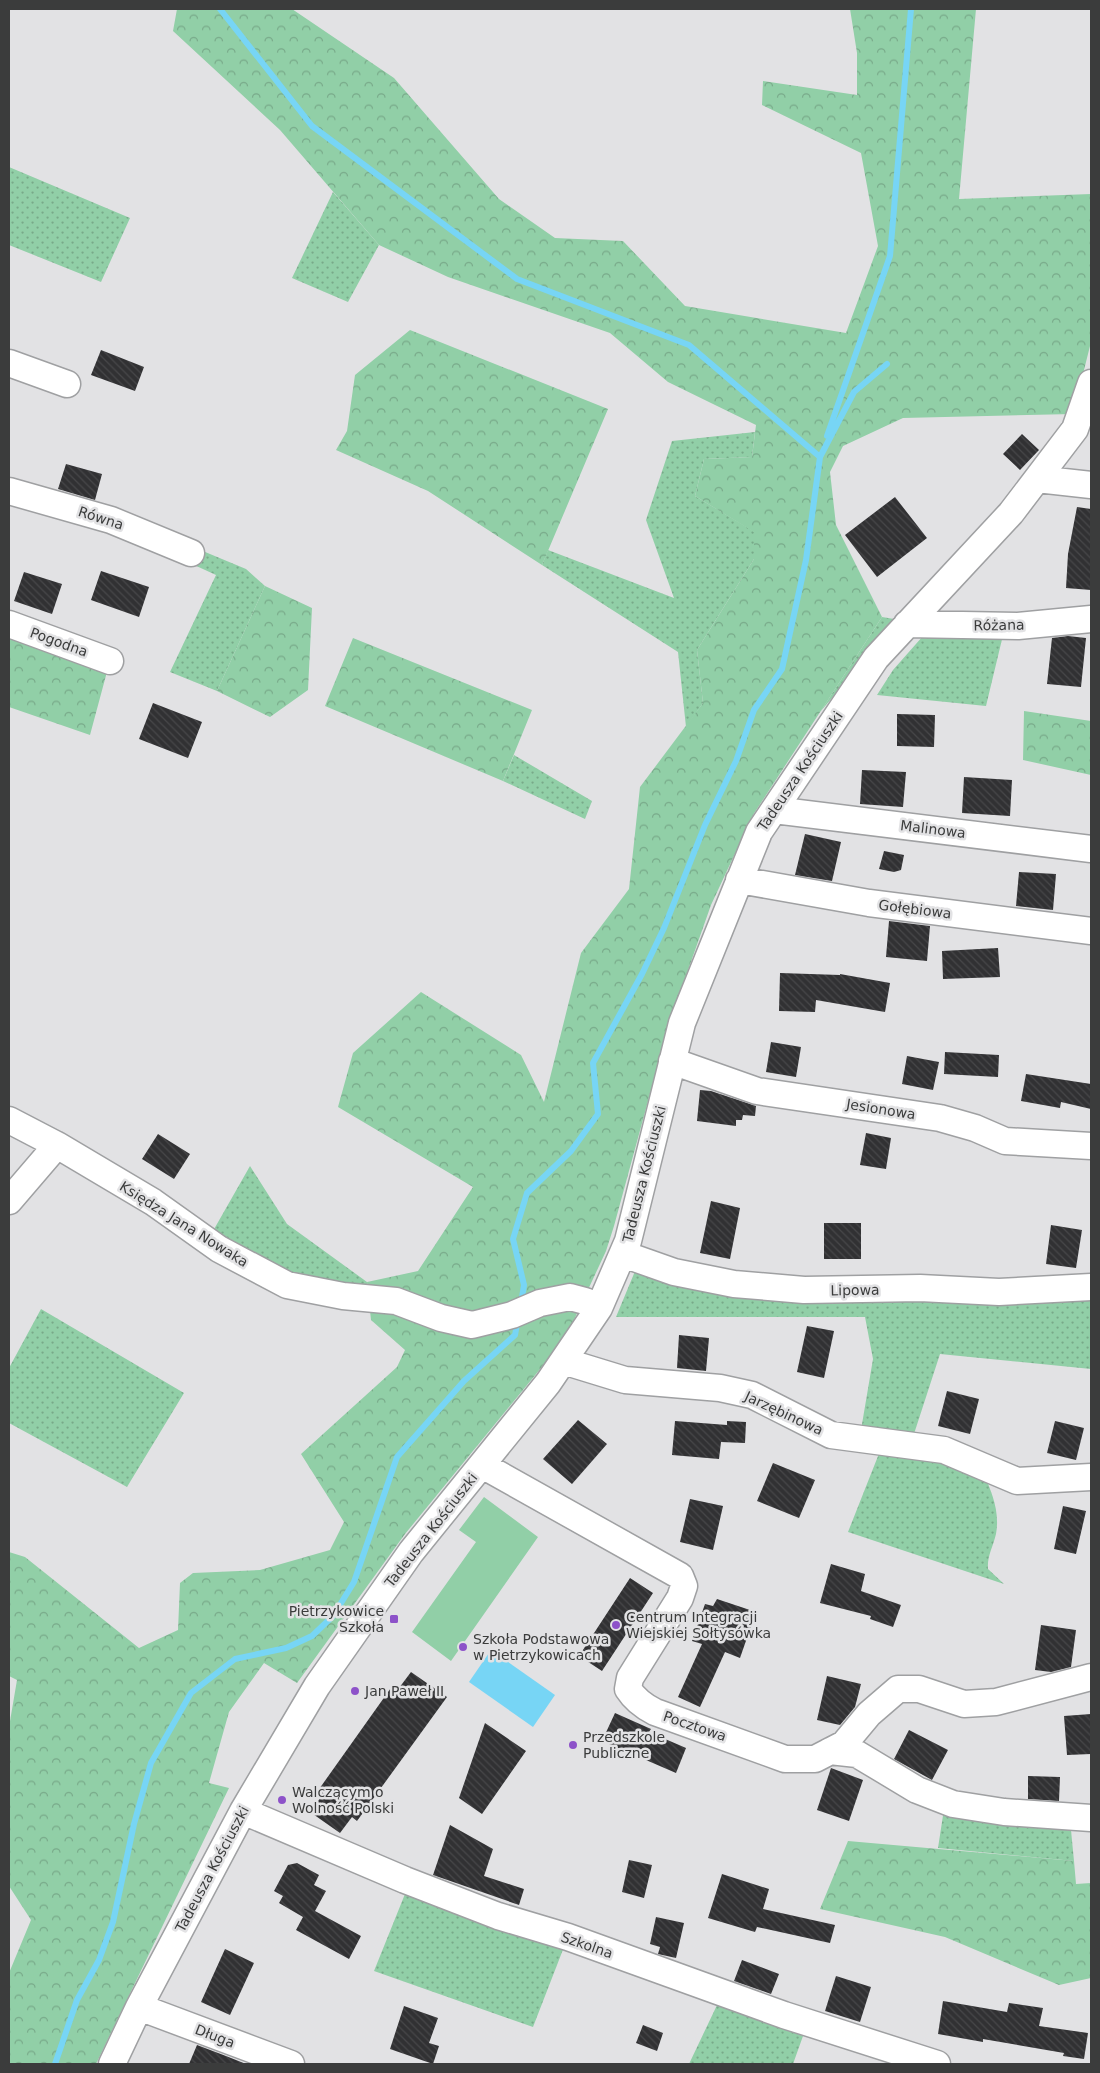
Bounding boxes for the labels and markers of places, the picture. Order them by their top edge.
place label: Pietrzykowice Szkoła [289,1603,384,1635]
place label: Centrum Integracji Wiejskiej Sołtysówka [626,1609,771,1641]
marker: Pietrzykowice Szkoła [388,1613,400,1625]
marker: Centrum Integracji Wiejskiej Sołtysówka [610,1619,622,1631]
place label: Szkoła Podstawowa w Pietrzykowicach [473,1631,609,1663]
marker: Szkoła Podstawowa w Pietrzykowicach [457,1641,469,1653]
place label: Jan Paweł II [364,1683,444,1699]
marker: Jan Paweł II [349,1685,361,1697]
place label: Przedszkole Publiczne [583,1729,665,1761]
marker: Przedszkole Publiczne [567,1739,579,1751]
place label: Walczącym o Wolność Polski [292,1784,394,1816]
marker: Walczącym o Wolność Polski [276,1794,288,1806]

